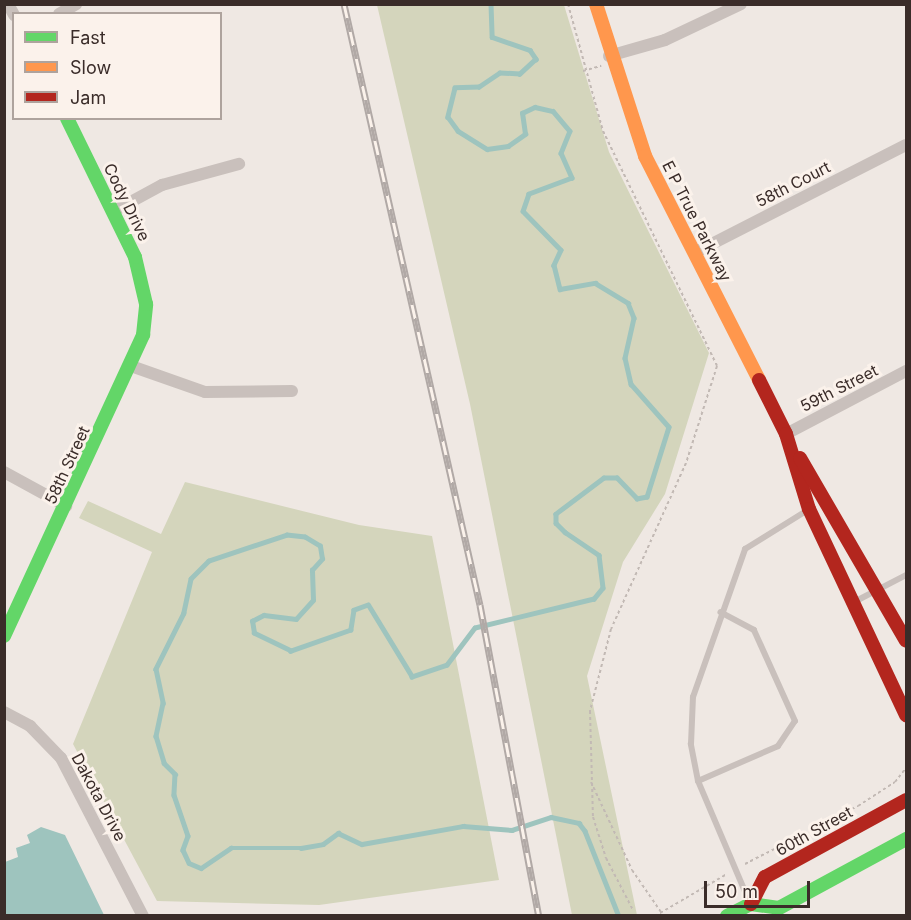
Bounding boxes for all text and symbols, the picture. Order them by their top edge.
legend [12,12,222,120]
text: Fast [70,27,106,48]
text: Slow [70,57,111,78]
text: Jam [70,87,106,108]
street label: 58th Court [753,157,833,211]
street label: E P True Parkway [658,158,736,284]
street label: Cody Drive [100,160,154,244]
street label: 59th Street [797,360,881,416]
street label: 58th Street [41,423,93,507]
street label: Dakota Drive [68,750,130,844]
street label: 60th Street [772,802,856,860]
scale bar [707,869,814,907]
text: 50 m [715,881,758,902]

